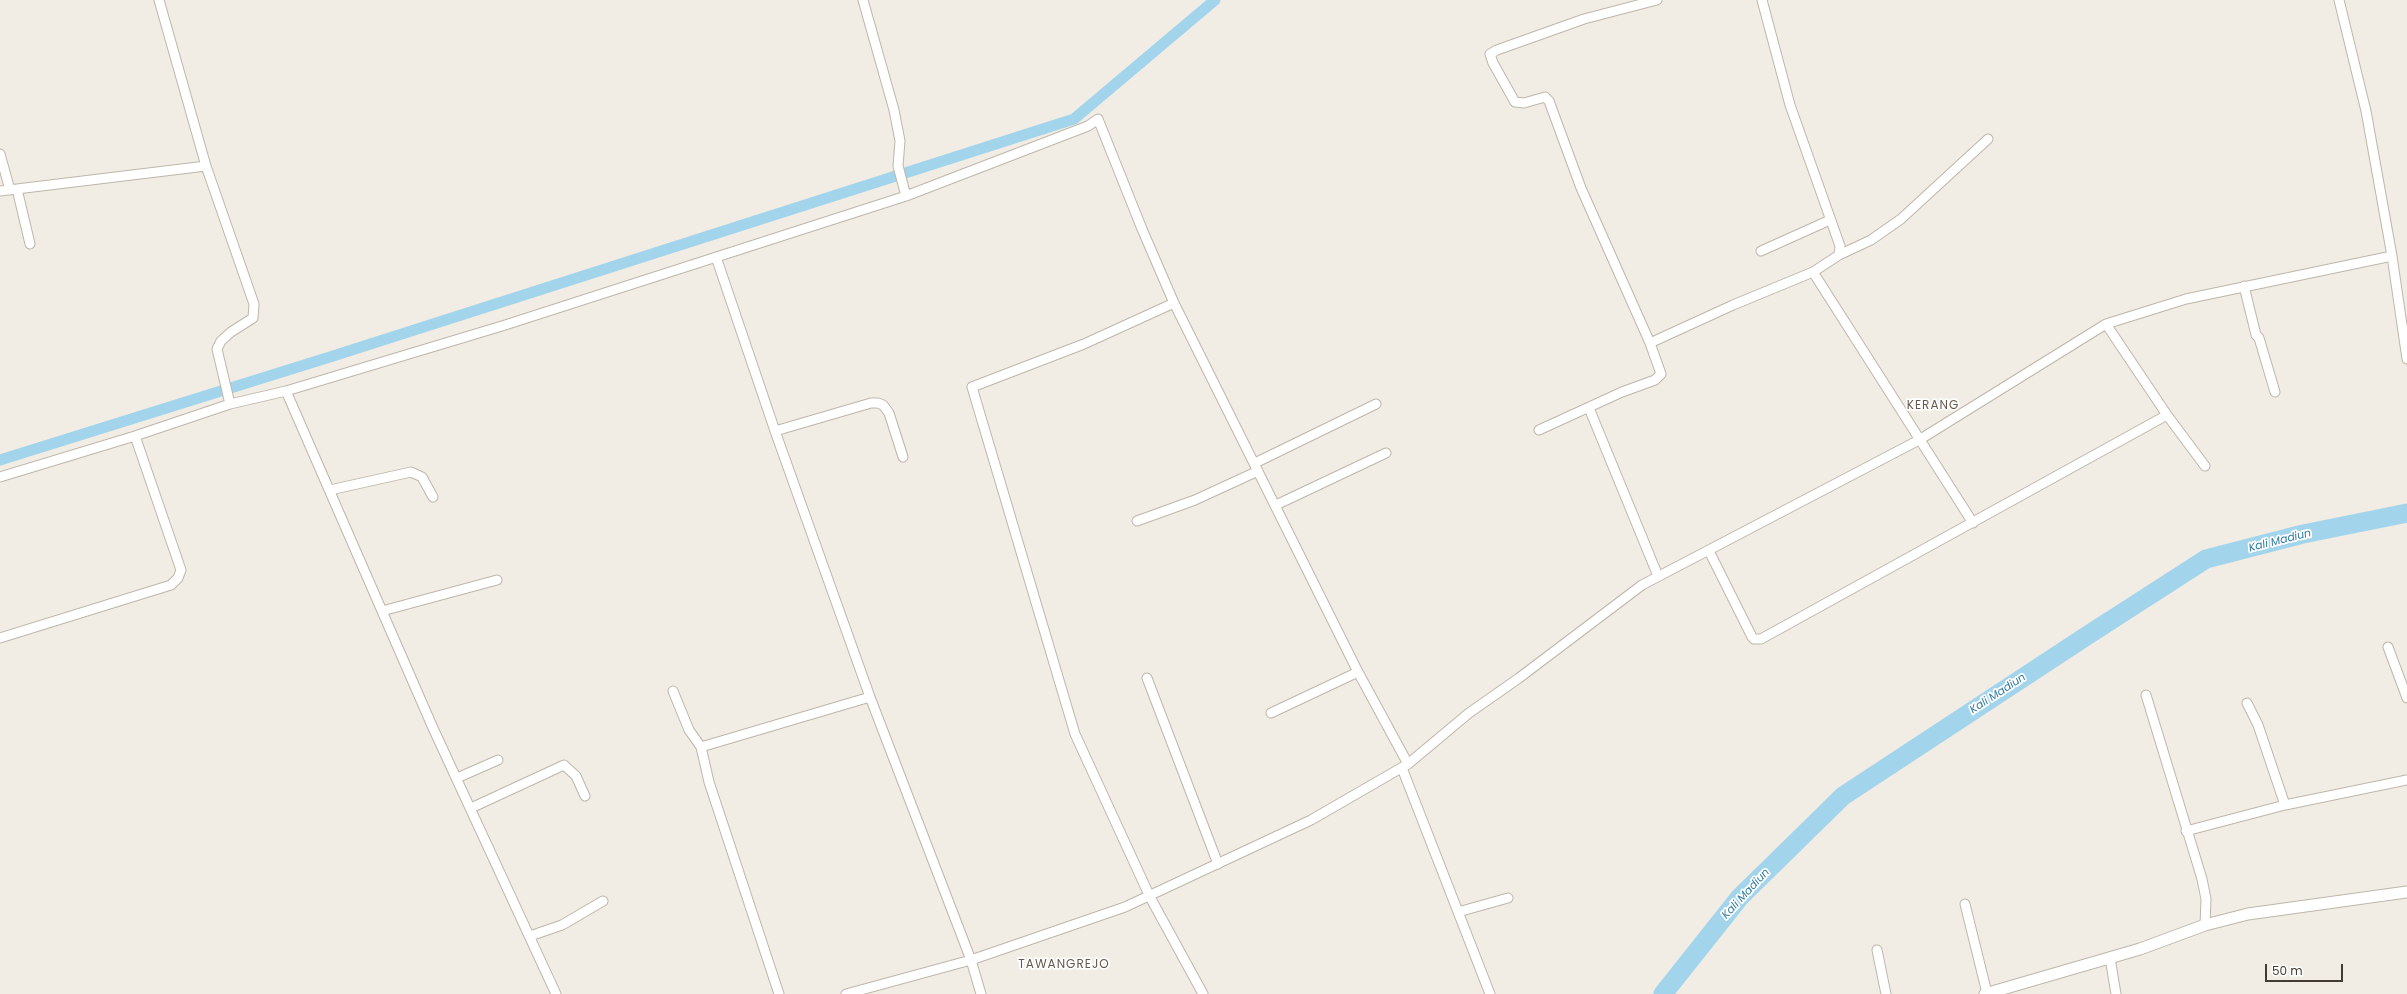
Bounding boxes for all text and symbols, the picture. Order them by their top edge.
district label: KERANG [1907,399,1959,413]
water label: Kali Madiun [2247,527,2313,555]
water label: Kali Madiun [1968,671,2028,717]
water label: Kali Madiun [1719,866,1773,922]
scale bar [2267,956,2345,982]
district label: TAWANGREJO [1018,958,1110,972]
text: 50 m [2272,962,2303,979]

